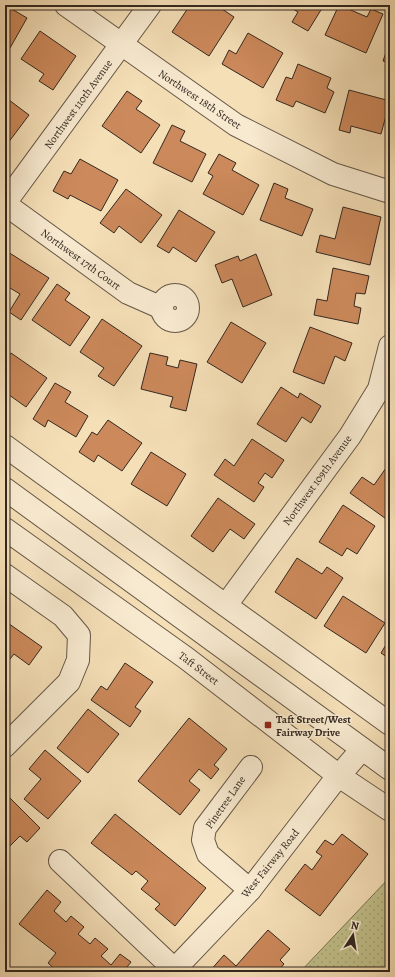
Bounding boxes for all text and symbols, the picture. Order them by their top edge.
street label: Northwest 110th Avenue [41,56,116,152]
street label: Northwest 18th Street [155,66,245,133]
street label: Northwest 17th Court [38,225,124,294]
street label: Northwest 109th Avenue [279,432,355,529]
street label: Taft Street [175,648,222,689]
place label: Taft Street/West Fairway Drive [276,712,351,740]
marker: Taft Street/West Fairway Drive [263,720,273,730]
street label: Pinetree Lane [202,773,249,832]
street label: West Fairway Road [237,826,303,902]
north arrow [333,915,373,955]
text: N [349,918,360,934]

